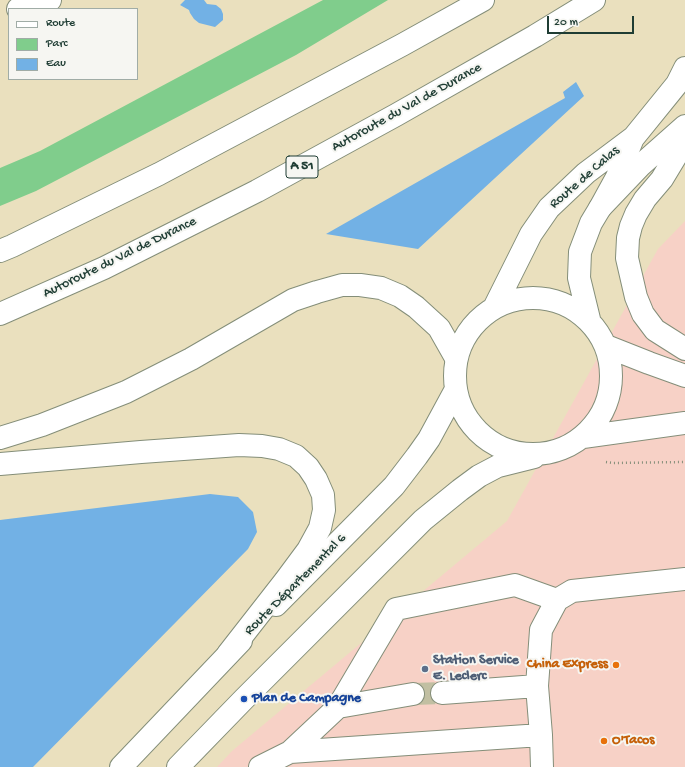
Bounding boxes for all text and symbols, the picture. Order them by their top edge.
legend [8,8,138,80]
scale bar [549,8,636,34]
text: 20 m [554,16,578,30]
text: Route [46,17,75,31]
text: Parc [46,37,68,51]
text: Eau [46,57,66,71]
street label: Autoroute du Val de Durance [329,60,485,156]
street label: Route de Calas [546,143,624,213]
road number: A 51 [286,156,318,178]
street label: Autoroute du Val de Durance [41,213,199,303]
street label: Route Départemental 6 [242,531,350,639]
place label: Station Service E. Leclerc [433,653,519,686]
place label: China Express [527,657,608,673]
marker: China Express [611,660,621,670]
marker: Station Service E. Leclerc [420,664,430,674]
place label: Plan de Campagne [252,691,361,707]
marker: Plan de Campagne [239,694,249,704]
place label: O'Tacos [612,733,654,749]
marker: O'Tacos [599,736,609,746]

